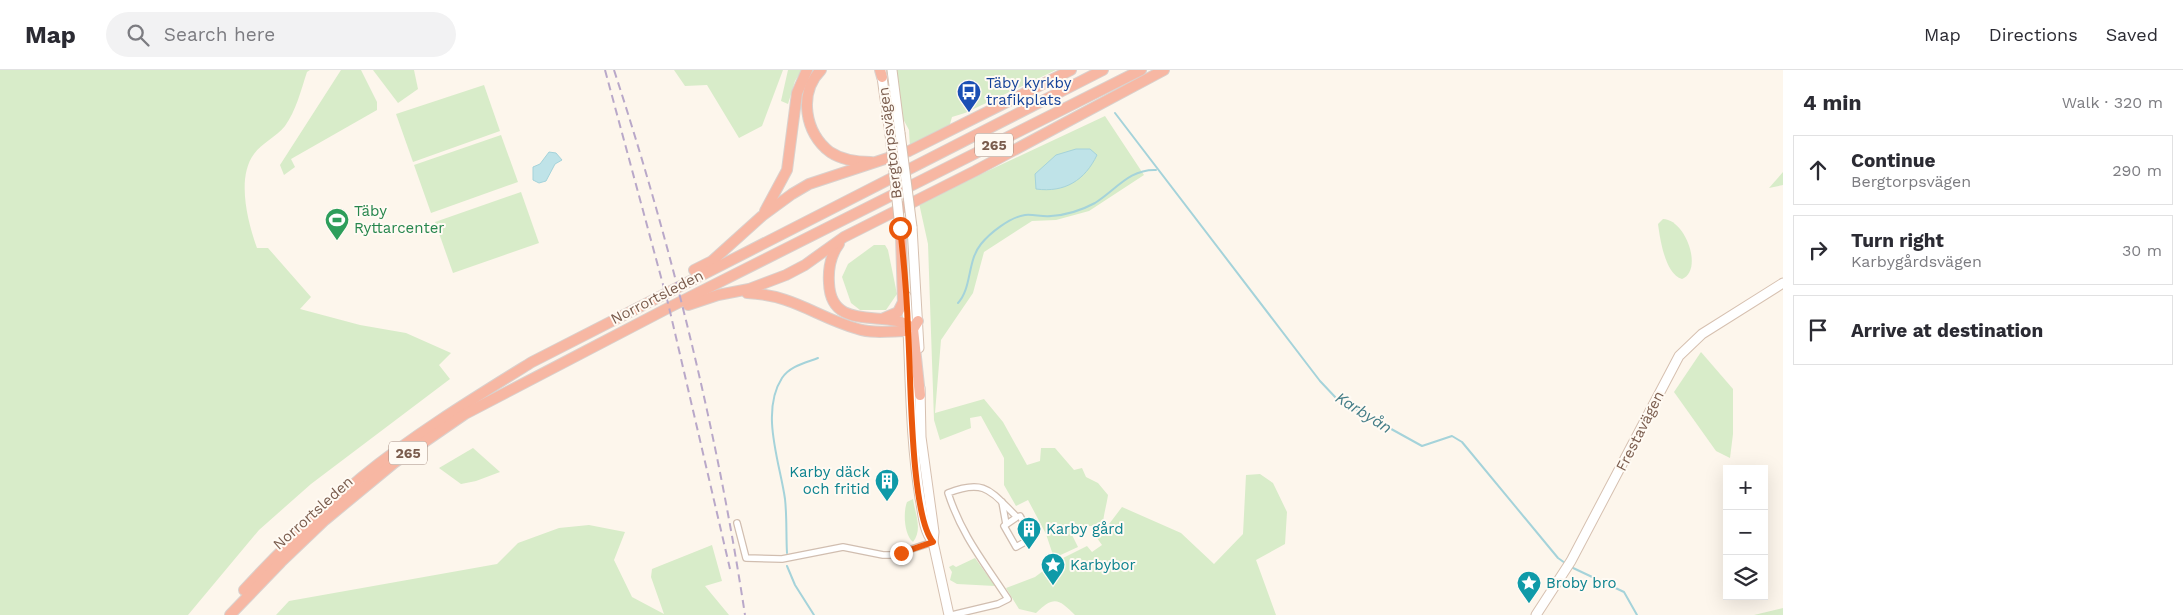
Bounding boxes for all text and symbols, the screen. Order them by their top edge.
search box [106,12,456,57]
text: Map [25,21,76,49]
icon: search [124,21,152,49]
text: Search here [164,23,275,46]
text: Map [1924,24,1961,45]
text: Directions [1989,24,2078,45]
text: Saved [2106,24,2158,45]
place label: Täby kyrkby trafikplats [986,74,1072,109]
bus stop icon: Täby kyrkby trafikplats [956,79,982,113]
street label: Bergtorpsvägen [874,86,906,200]
text: 4 min [1803,90,1861,115]
text: Walk · 320 m [2062,93,2163,112]
road number: 265 [975,134,1013,156]
text: Continue [1851,149,1935,172]
icon: ahead [1804,156,1832,184]
text: 290 m [2112,161,2162,180]
text: Bergtorpsvägen [1851,172,1971,191]
place label: Täby Ryttarcenter [354,202,444,237]
sports icon: Täby Ryttarcenter [324,207,350,241]
route start [889,217,912,240]
text: Turn right [1851,229,1944,252]
icon: right [1804,236,1832,264]
text: 30 m [2122,241,2162,260]
text: Karbygårdsvägen [1851,252,1982,271]
street label: Norrortsleden [608,266,706,328]
icon: arrive [1804,316,1832,344]
text: Arrive at destination [1851,319,2043,342]
water label: Karbyån [1332,388,1395,437]
street label: Frestavägen [1612,388,1668,474]
road number: 265 [389,442,427,464]
place label: Karby däck och fritid [789,463,870,498]
map controls [1723,465,1768,600]
button: + [1723,465,1768,510]
building icon: Karby däck och fritid [874,468,900,502]
street label: Norrortsleden [269,472,357,554]
button: − [1723,510,1768,555]
building icon: Karby gård [1016,516,1042,550]
place label: Karby gård [1046,520,1124,538]
route end [890,542,913,565]
place icon: Karbybor [1040,552,1066,586]
button: layers [1723,555,1768,600]
place label: Karbybor [1070,556,1136,574]
place icon: Broby bro [1516,570,1542,604]
place label: Broby bro [1546,574,1617,592]

